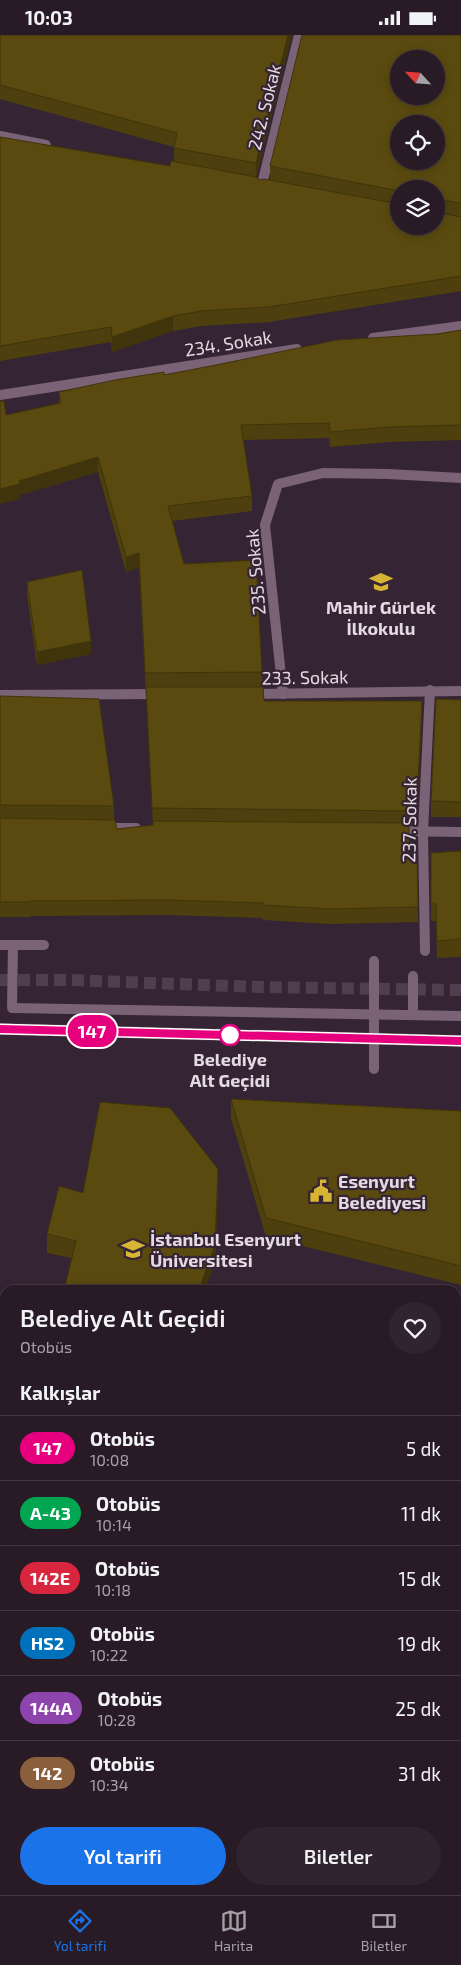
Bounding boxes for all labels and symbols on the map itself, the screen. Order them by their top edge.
north arrow [390,50,445,105]
street label: 242. Sokak [243,62,285,152]
street label: 234. Sokak [183,325,273,361]
street label: 235. Sokak [240,528,270,616]
school or university icon: Mahir Gürlek İlkokulu [368,569,394,595]
place label: Mahir Gürlek İlkokulu [326,596,436,639]
street label: 233. Sokak [261,665,349,689]
street label: 237. Sokak [397,777,421,863]
line badge: 147 [63,1015,121,1047]
marker: Belediye Alt Geçidi [219,1024,241,1046]
place label: Belediye Alt Geçidi [190,1048,270,1092]
place label: Esenyurt Belediyesi [338,1170,426,1213]
public building icon: Esenyurt Belediyesi [308,1178,334,1204]
place label: İstanbul Esenyurt Üniversitesi [150,1228,302,1271]
school or university icon: İstanbul Esenyurt Üniversitesi [120,1236,146,1262]

